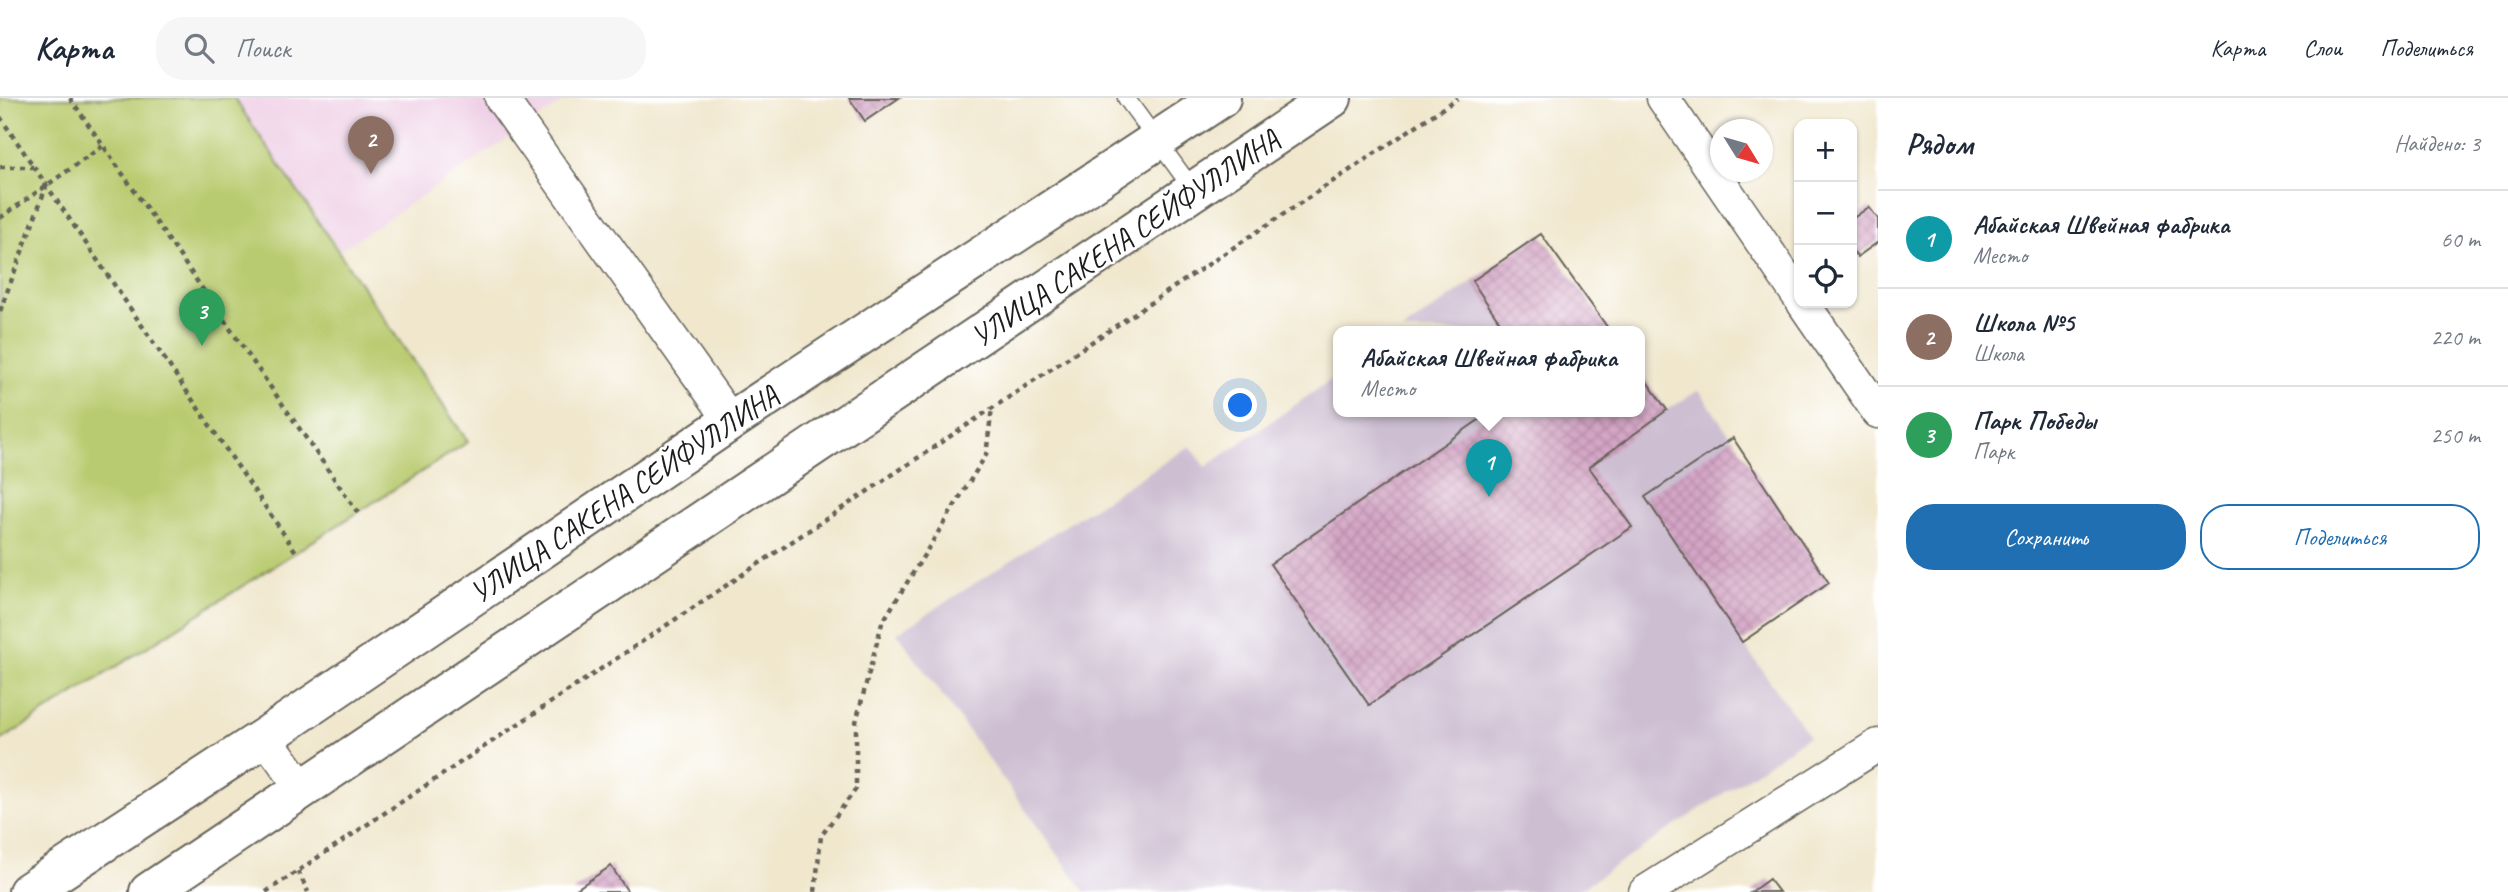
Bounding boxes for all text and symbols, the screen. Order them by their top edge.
search box [156,17,646,80]
text: Карта [35,27,114,69]
icon: search [180,29,218,67]
text: Поиск [236,32,290,65]
text: Карта [2211,33,2265,63]
text: Слои [2303,33,2342,63]
text: Поделиться [2380,33,2473,63]
pin: 2 [348,116,394,174]
north arrow [1710,119,1773,182]
map controls [1794,119,1857,308]
button: + [1794,119,1857,182]
street label: УЛИЦА САКЕНА СЕЙФУЛЛИНА [963,120,1287,356]
text: Рядом [1906,125,1973,163]
text: Найдено: 3 [2394,129,2480,158]
button: − [1794,182,1857,245]
text: Абайская Швейная фабрика [1973,208,2230,241]
text: 1 [1924,225,1934,254]
text: 60 m [2441,225,2480,254]
text: Место [1973,241,2027,270]
button: locate [1794,245,1857,308]
pin: 3 [179,288,225,346]
text: Школа №5 [1973,306,2074,339]
text: 2 [1924,323,1934,352]
text: 220 m [2431,323,2480,352]
popup [1333,326,1645,417]
text: Школа [1973,339,2024,368]
text: Абайская Швейная фабрика [1361,341,1617,374]
text: Место [1361,374,1415,403]
street label: УЛИЦА САКЕНА СЕЙФУЛЛИНА [462,376,786,612]
your location [1223,388,1257,422]
text: Парк Победы [1973,404,2096,437]
text: 3 [1924,421,1934,450]
text: 250 m [2431,421,2480,450]
text: Парк [1973,437,2014,466]
pin: 1 [1466,439,1512,497]
button: Сохранить [1906,504,2186,570]
button: Поделиться [2200,504,2480,570]

